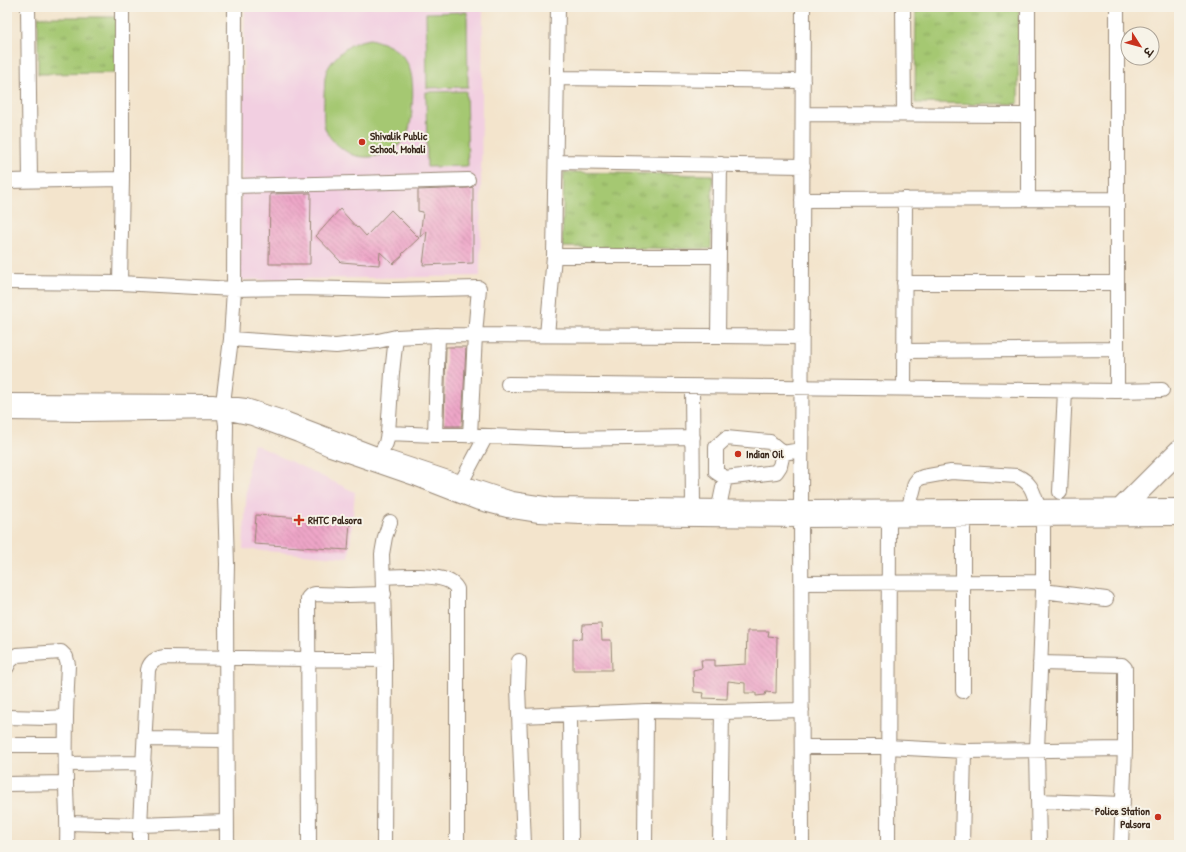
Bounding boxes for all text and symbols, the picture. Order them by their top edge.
north arrow [1120,26,1160,66]
text: उ [1139,44,1156,60]
place label: Shivalik Public School, Mohali [370,129,428,156]
marker: Shivalik Public School, Mohali [357,137,367,147]
place label: Indian Oil [746,447,785,461]
marker: Indian Oil [733,449,743,459]
place label: RHTC Palsora [308,513,362,527]
marker: RHTC Palsora [293,514,305,526]
place label: Police Station Palsora [1095,804,1151,831]
marker: Police Station Palsora [1153,812,1163,822]

